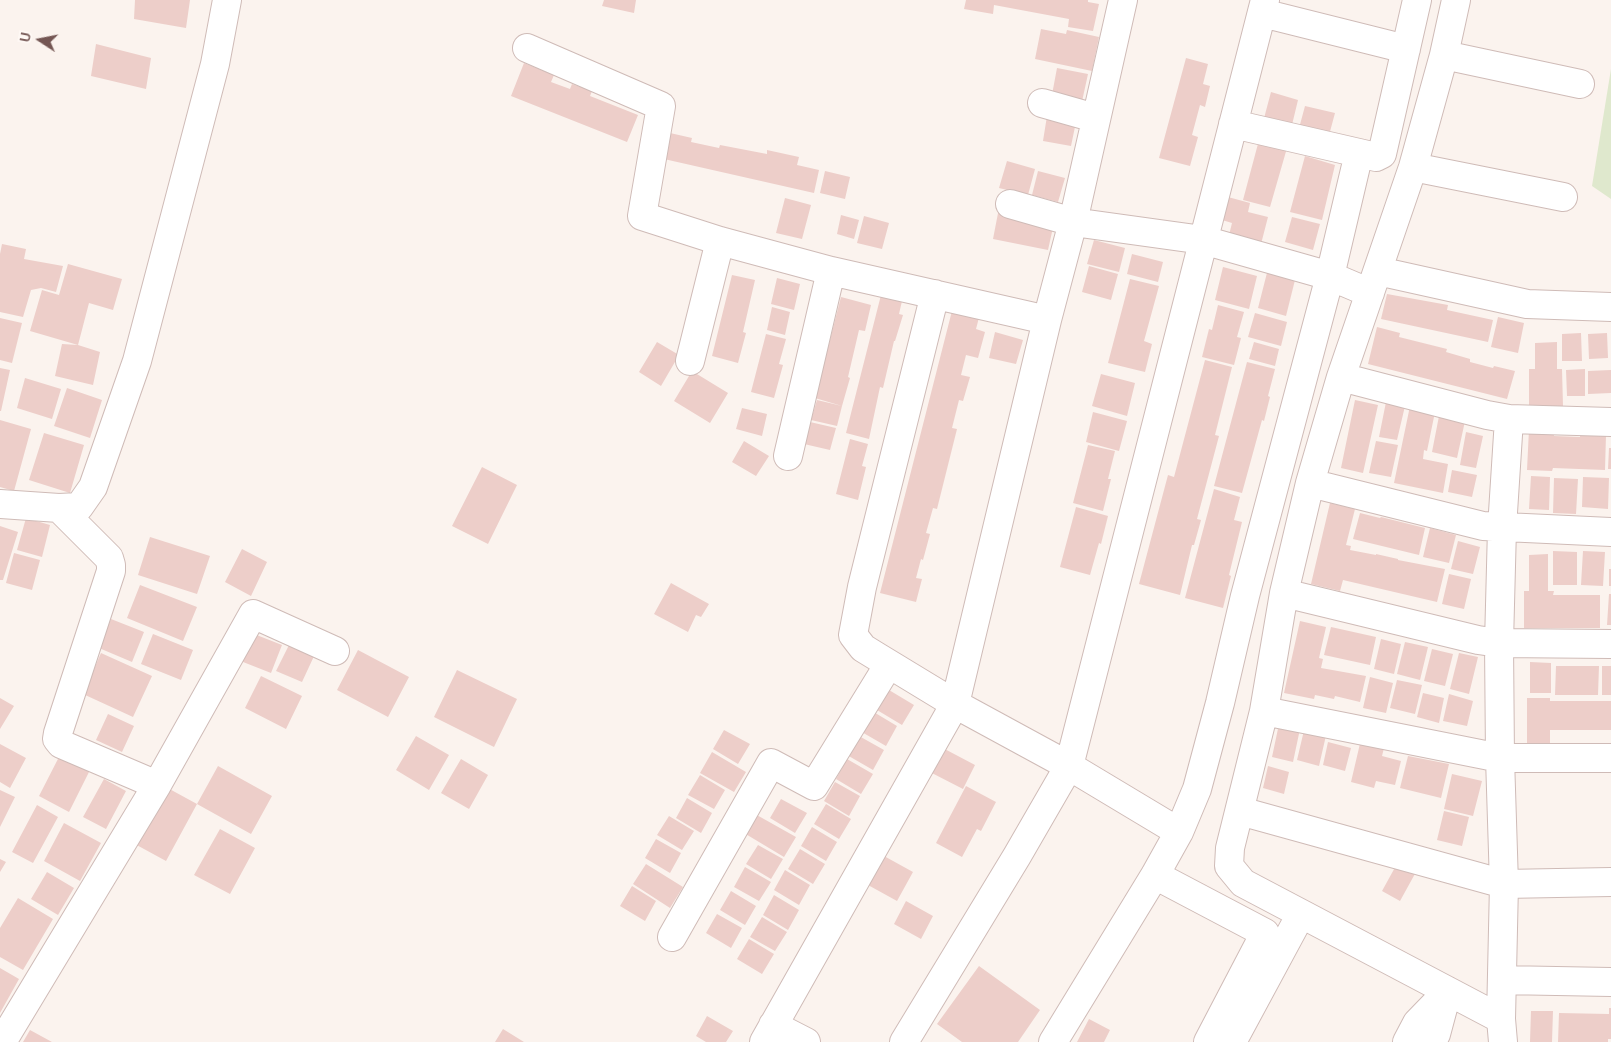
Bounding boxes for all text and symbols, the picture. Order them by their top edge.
north arrow [15,15,65,65]
text: U [16,31,35,43]

